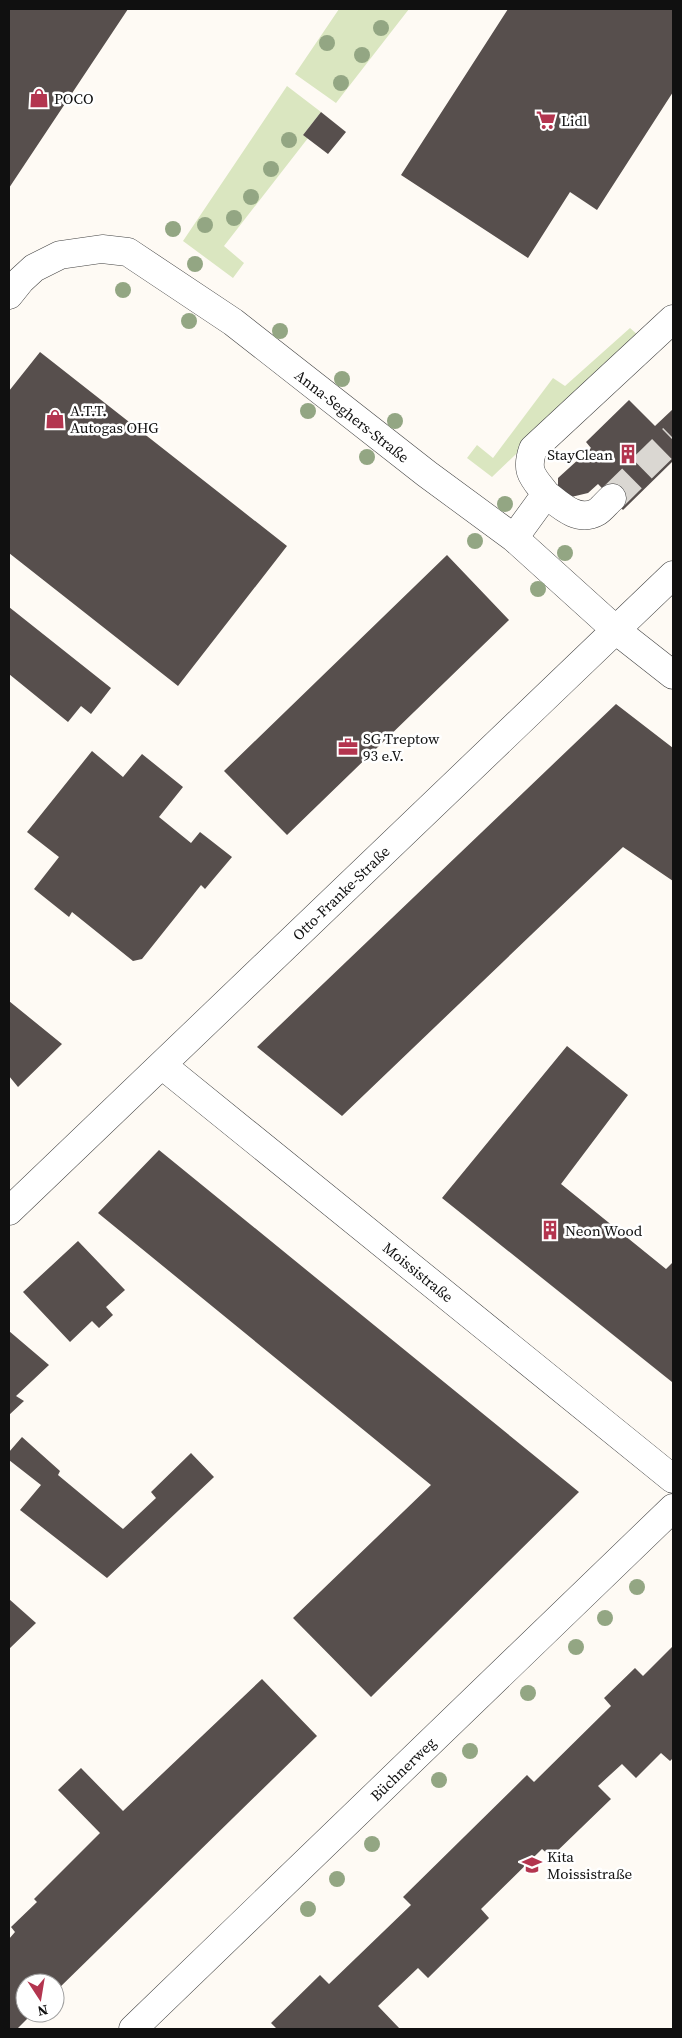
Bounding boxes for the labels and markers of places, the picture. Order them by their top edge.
shop icon: POCO [28,87,50,109]
place label: POCO [54,88,94,109]
supermarket icon: Lidl [535,109,557,131]
place label: Lidl [561,110,588,131]
place label: A.T.T. Autogas OHG [70,400,159,438]
shop icon: A.T.T. Autogas OHG [44,408,66,430]
building icon: StayClean [617,443,639,465]
place label: StayClean [547,444,613,465]
place label: SG Treptow 93 e.V. [363,728,440,766]
office icon: SG Treptow 93 e.V. [337,736,359,758]
building icon: Neon Wood [539,1219,561,1241]
place label: Neon Wood [565,1220,643,1241]
place label: Kita Moissistraße [547,1846,633,1884]
school or university icon: Kita Moissistraße [521,1854,543,1876]

